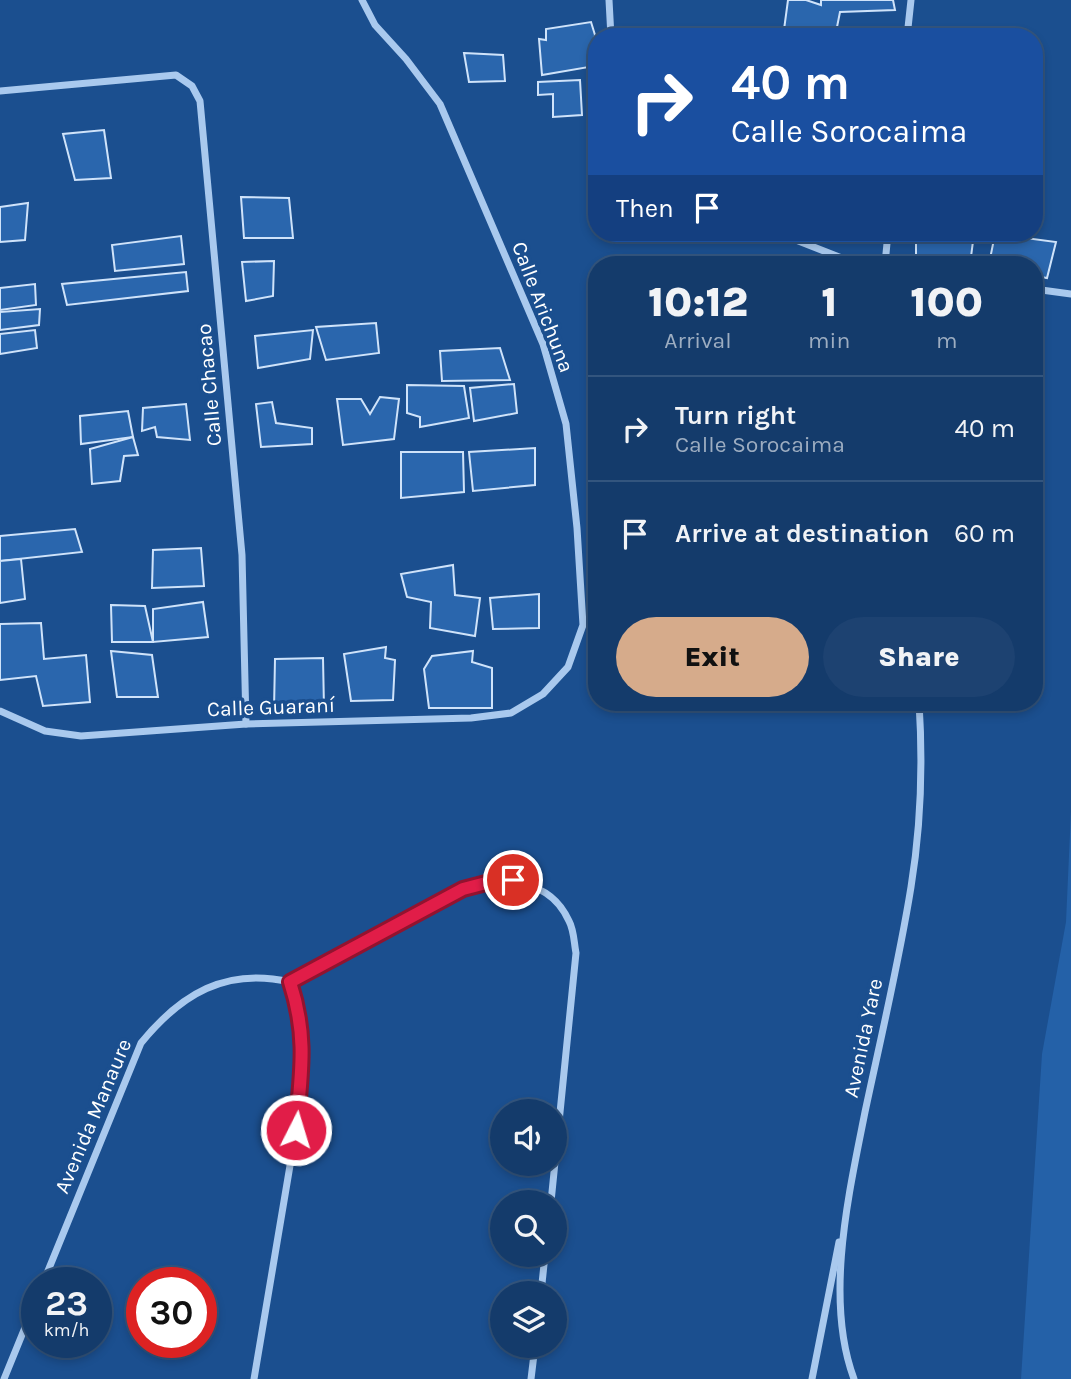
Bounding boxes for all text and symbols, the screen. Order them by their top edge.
text: 40 m [731,54,850,111]
icon: right [616,56,707,147]
text: Calle Sorocaima [731,113,967,150]
icon: arrive [688,189,726,227]
text: Then [616,193,674,224]
street label: Calle Arichuna [507,238,579,376]
text: 10:12 [648,277,748,327]
text: 1 [821,277,837,327]
text: 100 [910,277,983,327]
street label: Calle Chacao [192,323,226,447]
text: Arrival [664,327,732,354]
text: min [808,327,850,354]
text: m [936,327,957,354]
text: Turn right [675,400,796,431]
icon: right [616,410,654,448]
text: 40 m [955,413,1015,444]
text: Calle Sorocaima [675,431,845,458]
icon: arrive [616,515,654,553]
text: Arrive at destination [675,518,929,549]
text: 60 m [954,518,1015,549]
button: Exit [616,617,809,697]
button: Share [823,617,1015,697]
street label: Calle Guaraní [207,693,336,721]
pin [483,850,543,910]
icon: arrive [494,861,532,899]
street label: Avenida Yare [839,976,887,1100]
street label: Avenida Manaure [50,1035,136,1197]
position arrow [259,1093,333,1167]
map controls [490,1099,567,1358]
button: sound [490,1099,567,1176]
button: search [490,1190,567,1267]
speed limit sign: 30 [126,1267,217,1358]
button: layers [490,1281,567,1358]
text: 23 [45,1283,88,1324]
text: km/h [44,1319,89,1341]

